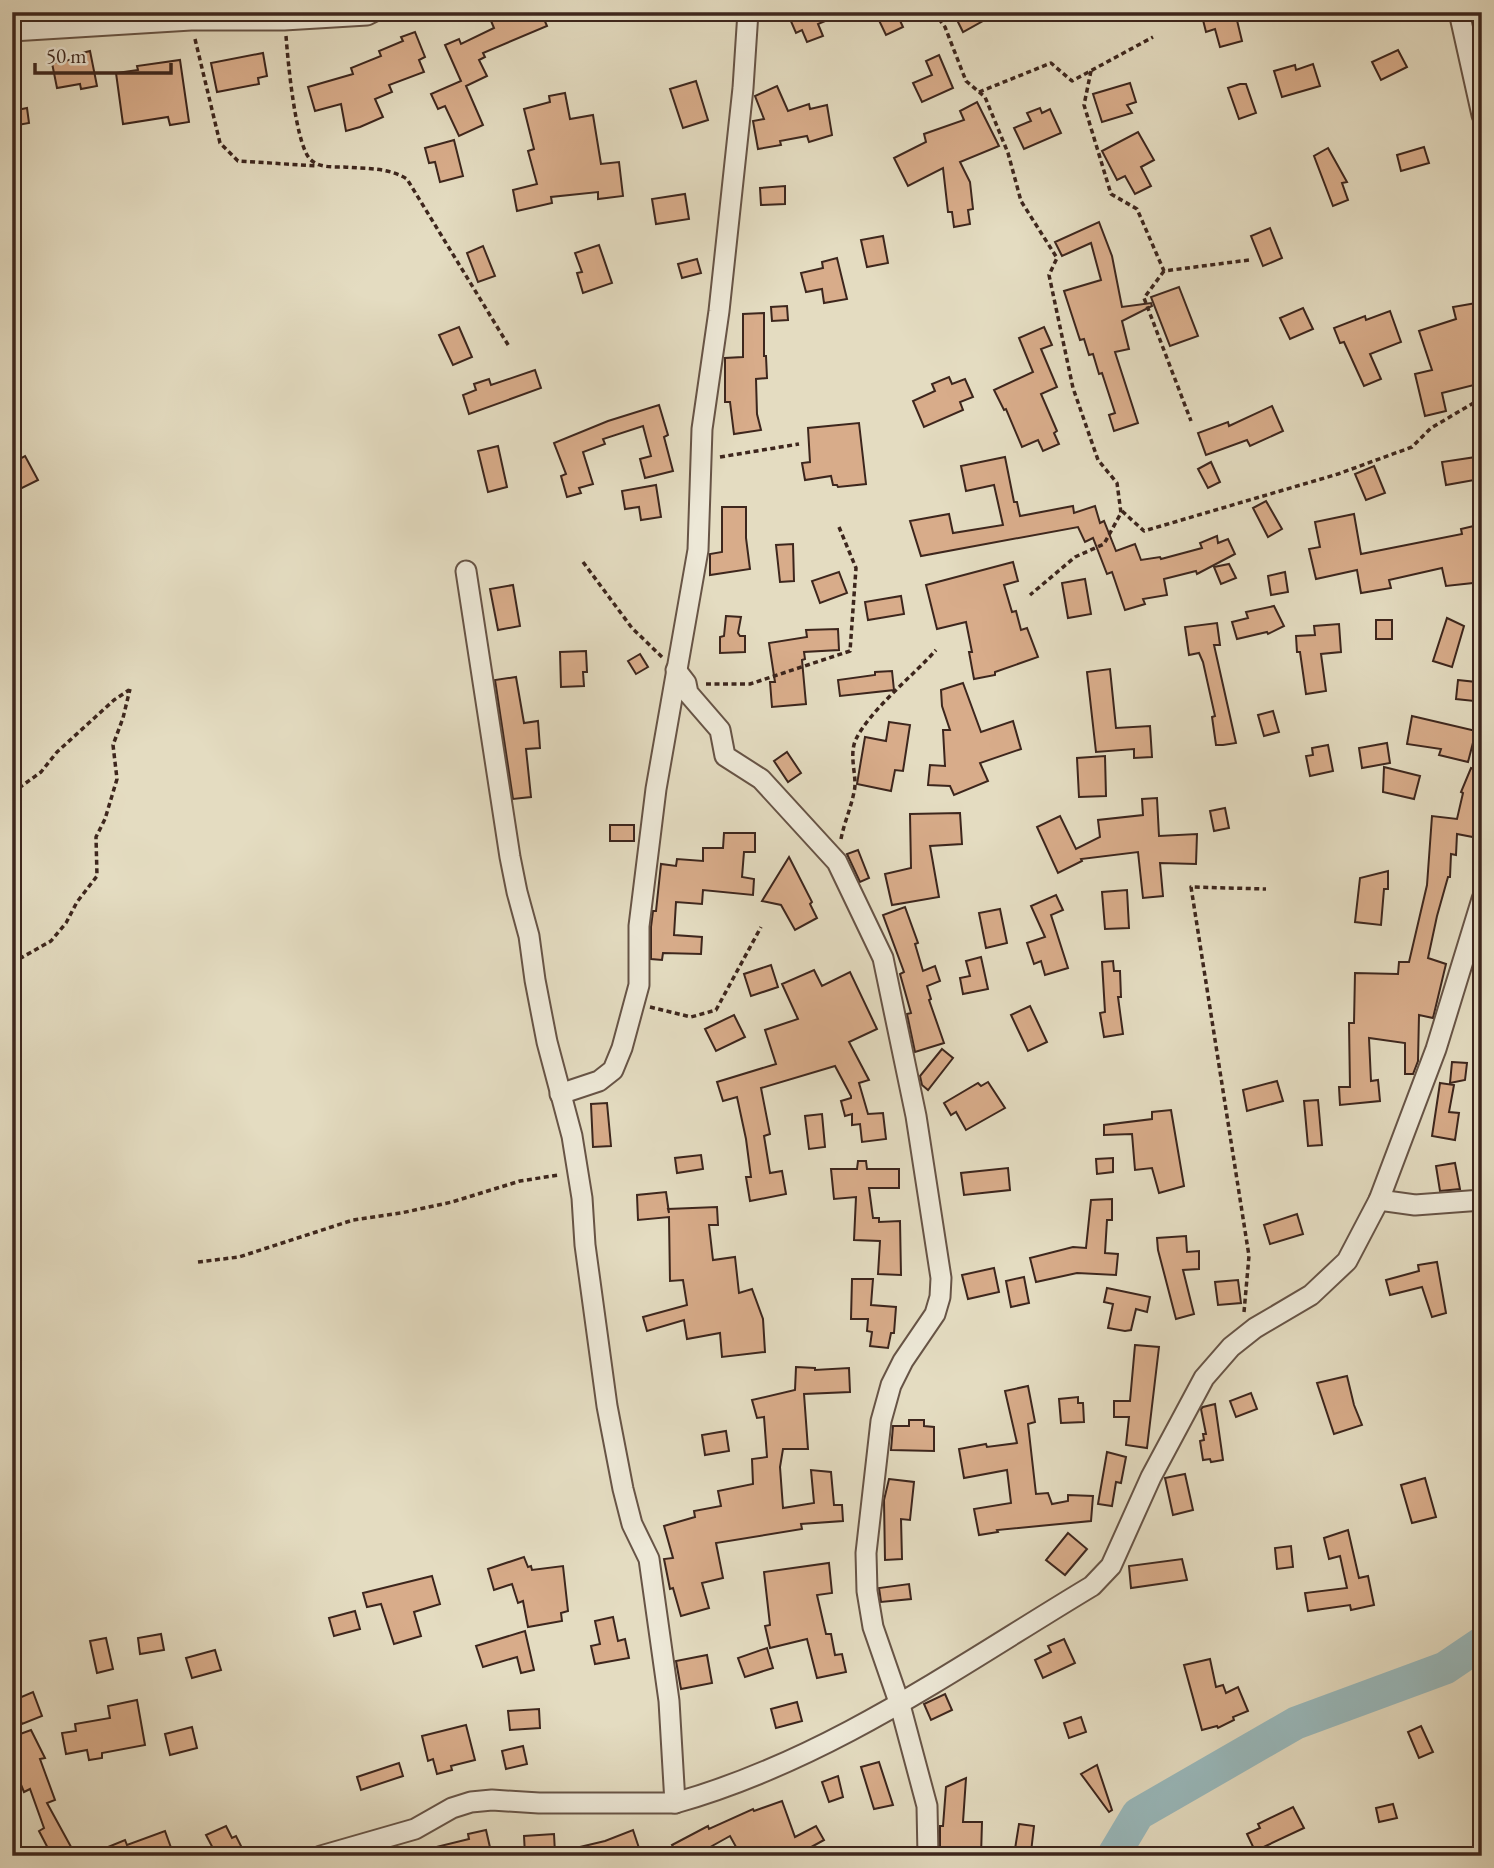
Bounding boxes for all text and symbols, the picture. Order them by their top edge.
scale bar [35,32,172,76]
text: 50 m [46,42,87,69]

